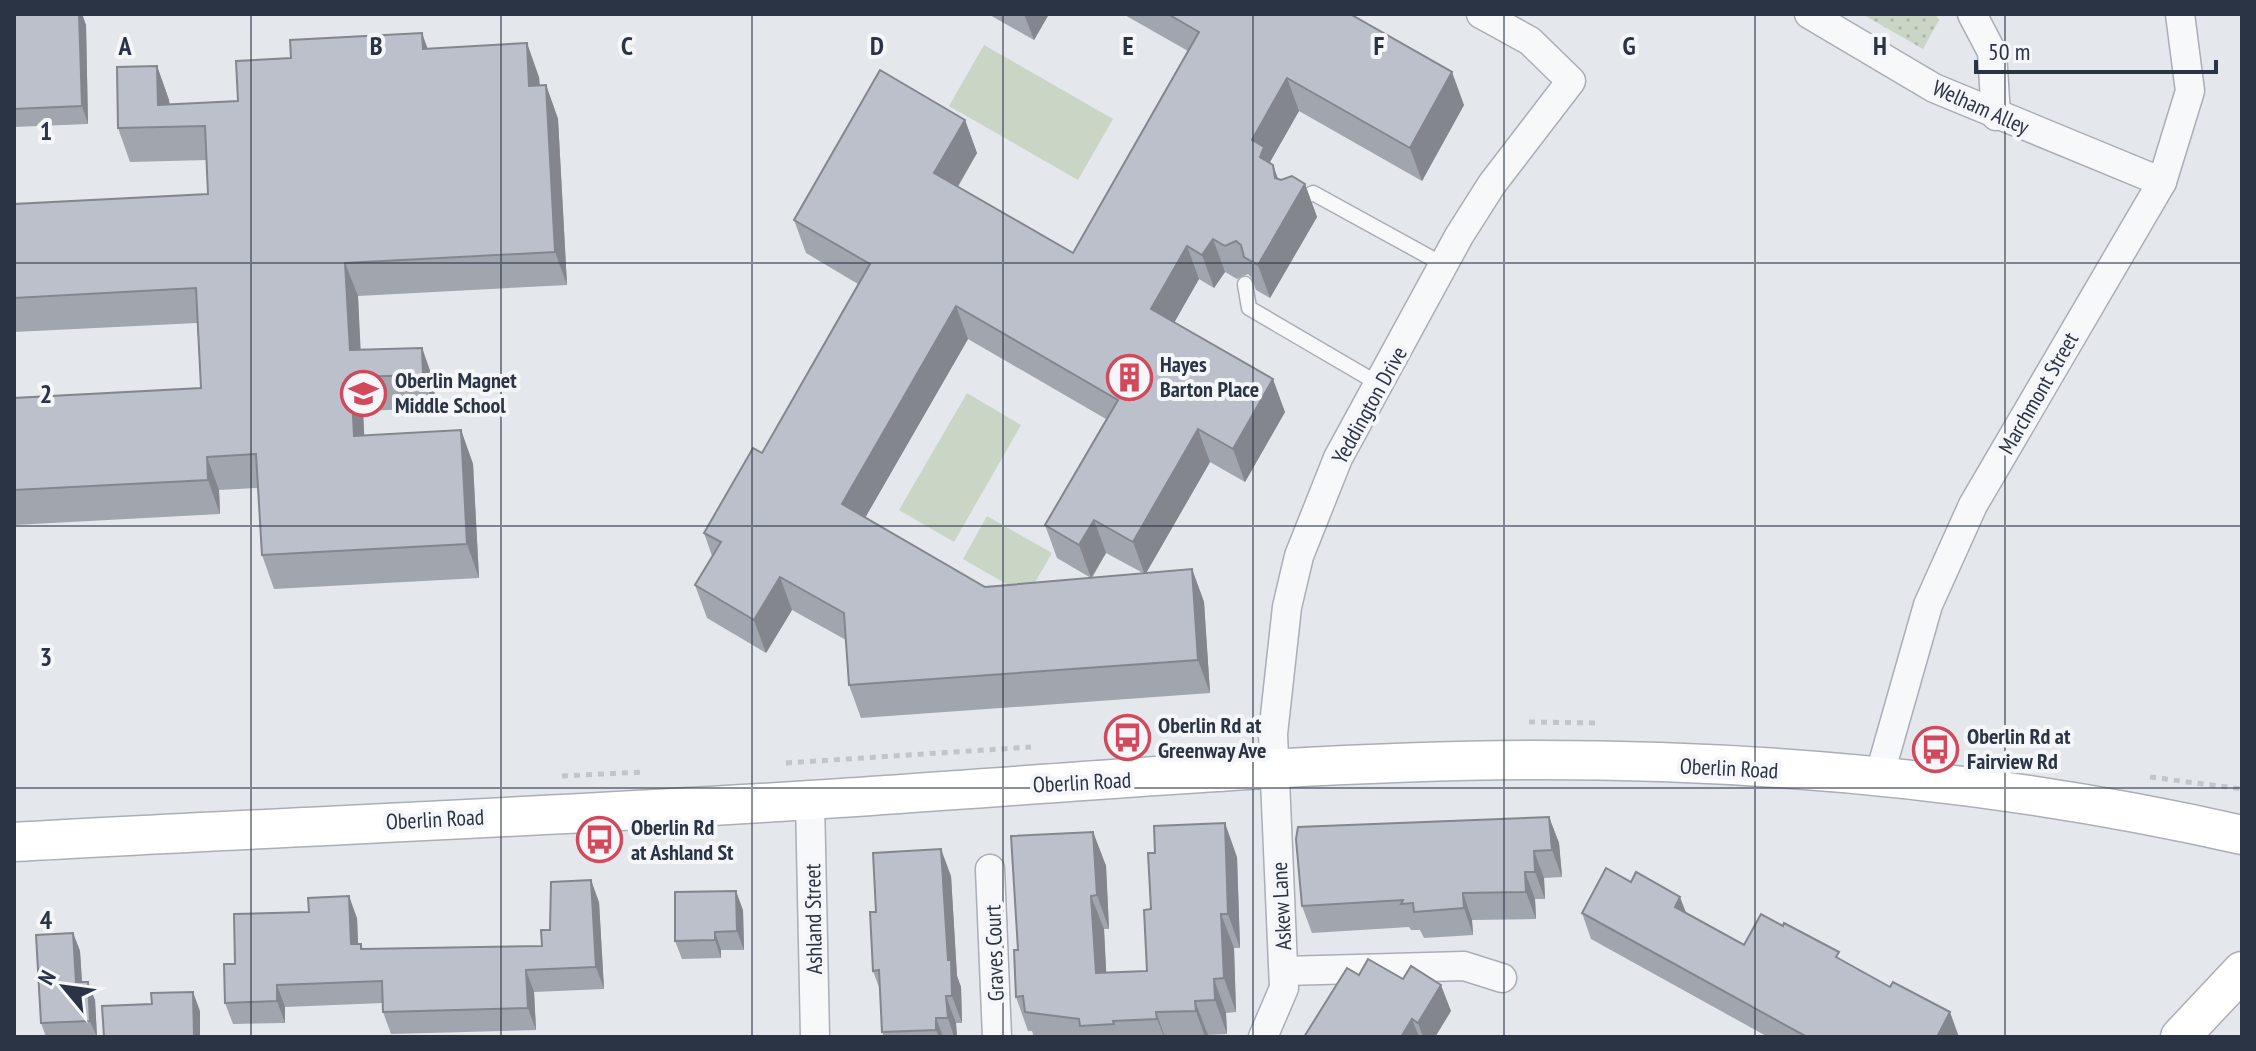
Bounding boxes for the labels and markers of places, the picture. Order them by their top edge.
place label: Hayes Barton Place [1160,350,1259,403]
building icon: Hayes Barton Place [1105,353,1153,401]
place label: Oberlin Magnet Middle School [395,366,517,419]
school or university icon: Oberlin Magnet Middle School [340,369,388,417]
place label: Oberlin Rd at Greenway Ave [1158,711,1266,764]
bus stop icon: Oberlin Rd at Greenway Ave [1103,714,1151,762]
place label: Oberlin Rd at Fairview Rd [1967,722,2071,775]
bus stop icon: Oberlin Rd at Fairview Rd [1912,725,1960,773]
place label: Oberlin Rd at Ashland St [631,813,734,866]
bus stop icon: Oberlin Rd at Ashland St [576,816,624,864]

